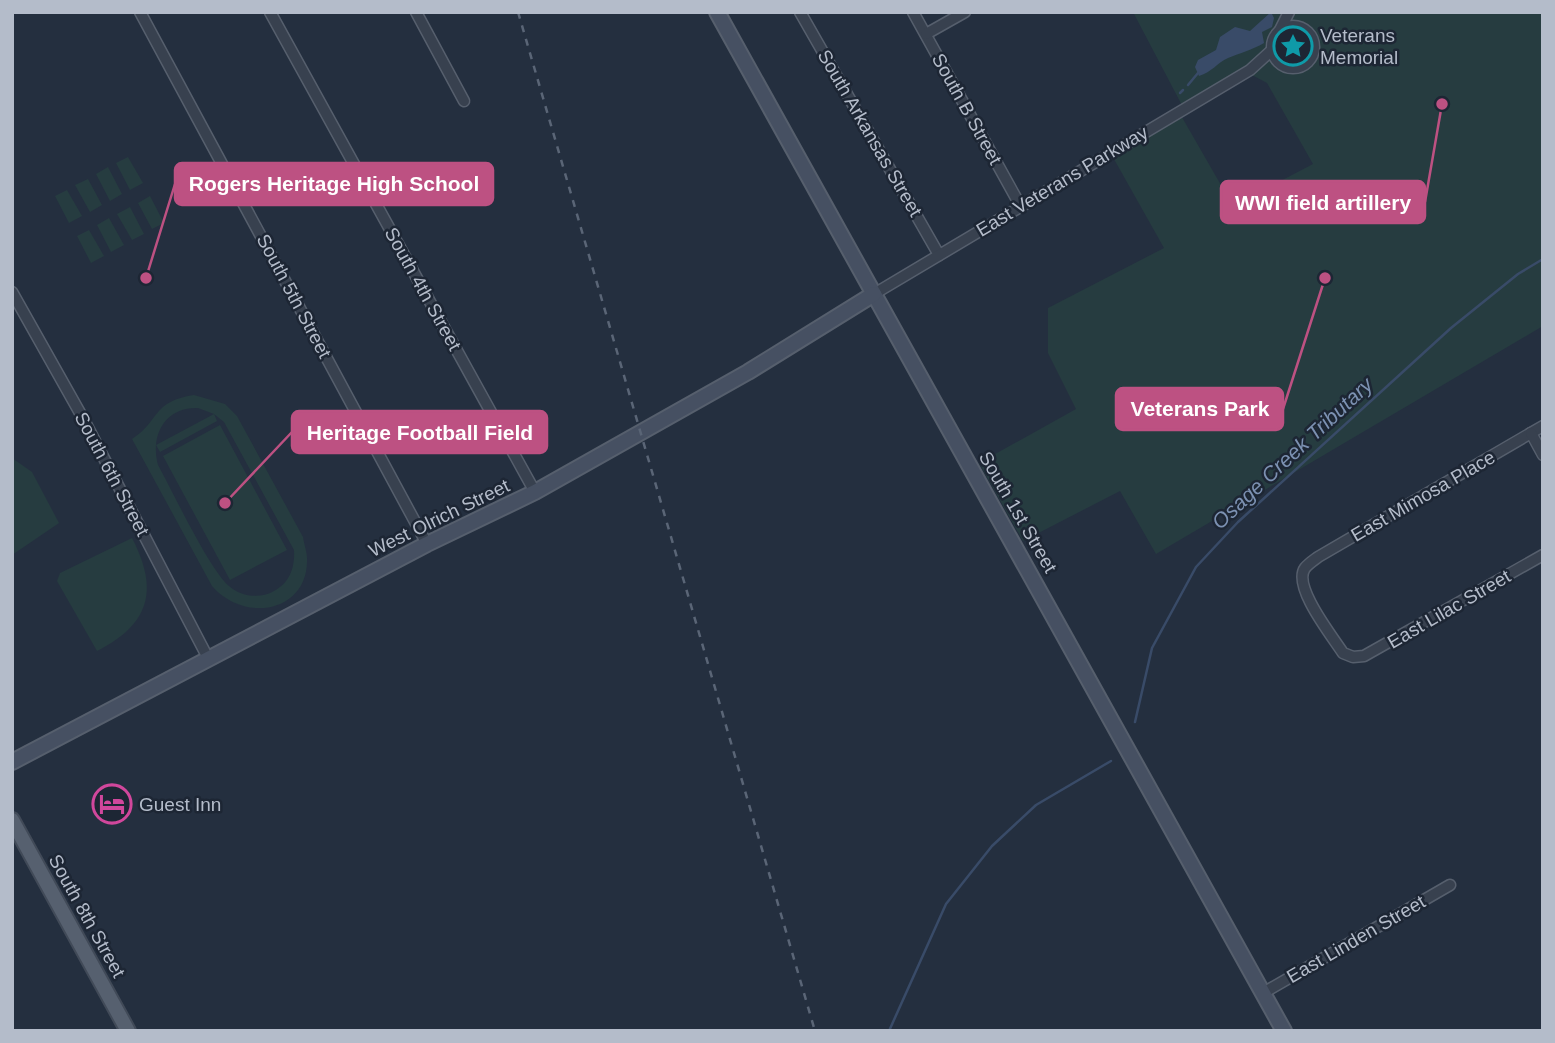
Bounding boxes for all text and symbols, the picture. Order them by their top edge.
place icon: Veterans Memorial [1272,25,1314,67]
place label: Veterans Memorial [1320,25,1398,68]
street label: South Arkansas Street [814,46,927,221]
street label: South B Street [928,50,1006,169]
street label: East Veterans Parkway [972,121,1152,241]
callout: Rogers Heritage High School [175,163,493,205]
text: Rogers Heritage High School [189,172,479,195]
callout: WWI field artillery [1221,181,1425,223]
text: WWI field artillery [1235,191,1411,214]
street label: South 4th Street [381,224,466,355]
street label: South 5th Street [252,230,336,362]
water label: Osage Creek Tributary [1207,372,1378,533]
callout: Veterans Park [1116,388,1283,430]
text: Veterans Park [1131,397,1270,420]
street label: South 6th Street [70,408,154,540]
callout: Heritage Football Field [292,411,547,453]
text: Heritage Football Field [307,421,533,444]
street label: East Mimosa Place [1347,446,1499,546]
street label: South 1st Street [975,448,1062,577]
street label: West Olrich Street [365,475,513,561]
street label: East Lilac Street [1384,565,1515,653]
hotel icon: Guest Inn [91,783,133,825]
place label: Guest Inn [139,794,221,815]
street label: South 8th Street [45,851,130,982]
street label: East Linden Street [1283,890,1430,987]

